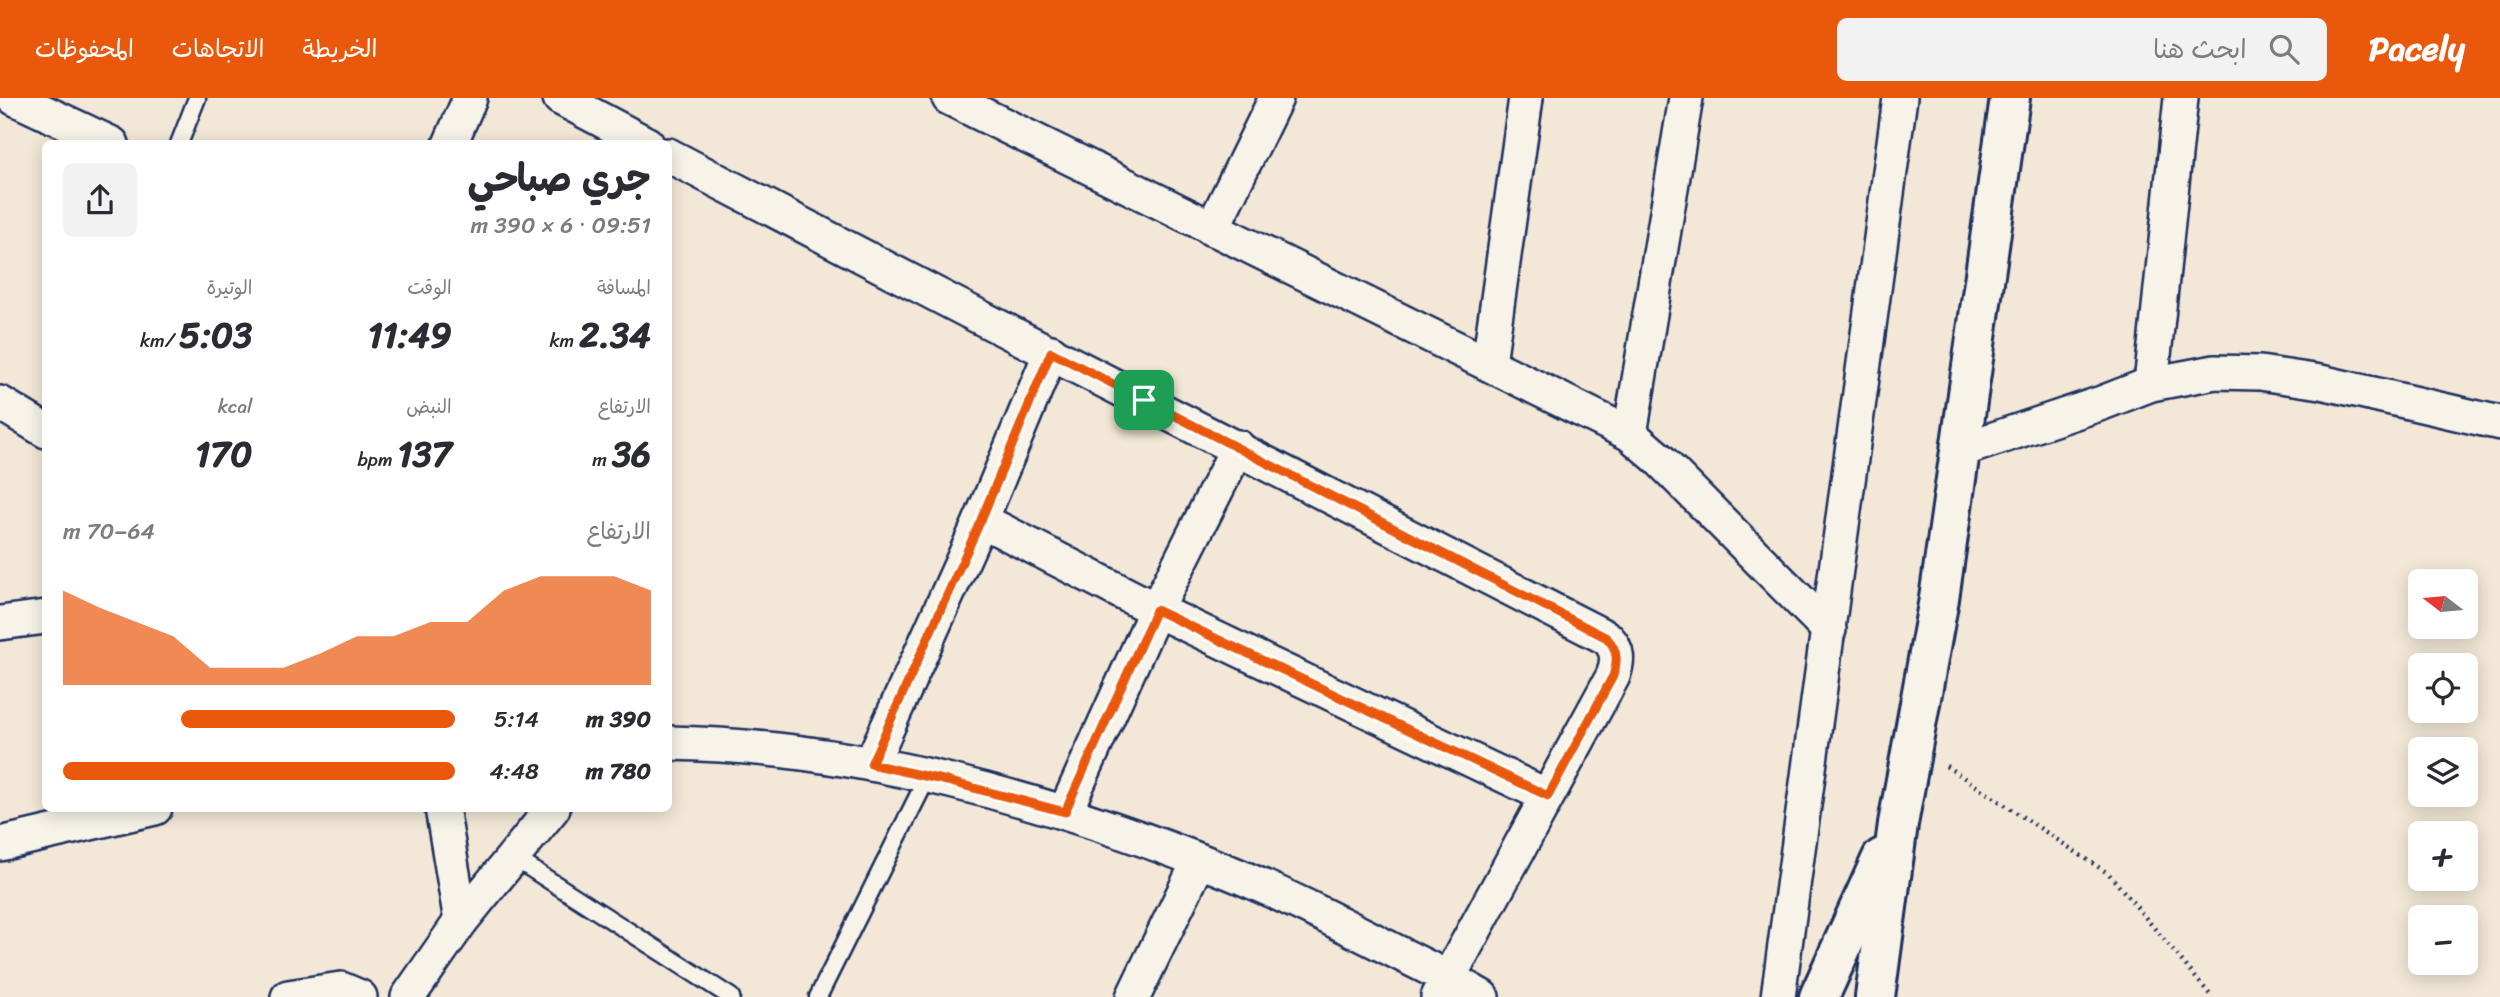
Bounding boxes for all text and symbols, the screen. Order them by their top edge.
search box [1837,18,2327,81]
text: Pacely [2369,20,2465,78]
text: ابحث هنا [2153,26,2247,72]
text: المحفوظات [35,28,134,70]
text: الاتجاهات [172,28,265,70]
text: الخريطة [303,28,377,70]
icon: search [2265,30,2303,68]
text: جري صباحي [468,145,651,212]
button: share [63,163,137,237]
text: 09:51 · 6 × 390 m [471,205,651,246]
text: الوتيرة [206,271,252,304]
text: الوقت [407,271,452,304]
text: المسافة [597,271,651,304]
text: 5:03 [179,304,252,366]
text: 11:49 [368,304,452,366]
text: 2.34 [579,304,651,366]
text: /km [140,324,179,357]
text: km [550,324,579,357]
pin [1114,370,1174,430]
icon: arrive [1125,381,1163,419]
text: kcal [218,390,252,423]
text: النبض [406,390,452,423]
text: الارتفاع [598,390,651,423]
text: 170 [195,423,252,485]
text: 137 [397,423,452,485]
text: 36 [612,423,651,485]
text: bpm [357,443,397,476]
text: m [592,443,612,476]
text: 64–70 m [63,511,155,552]
text: الارتفاع [587,511,651,552]
north arrow [2408,569,2478,639]
map controls [2408,569,2478,975]
button: locate [2408,653,2478,723]
text: 5:14 [494,699,539,740]
text: 390 m [586,699,651,740]
button: layers [2408,737,2478,807]
text: 4:48 [489,751,539,792]
text: 780 m [586,751,651,792]
button: + [2408,821,2478,891]
button: − [2408,905,2478,975]

